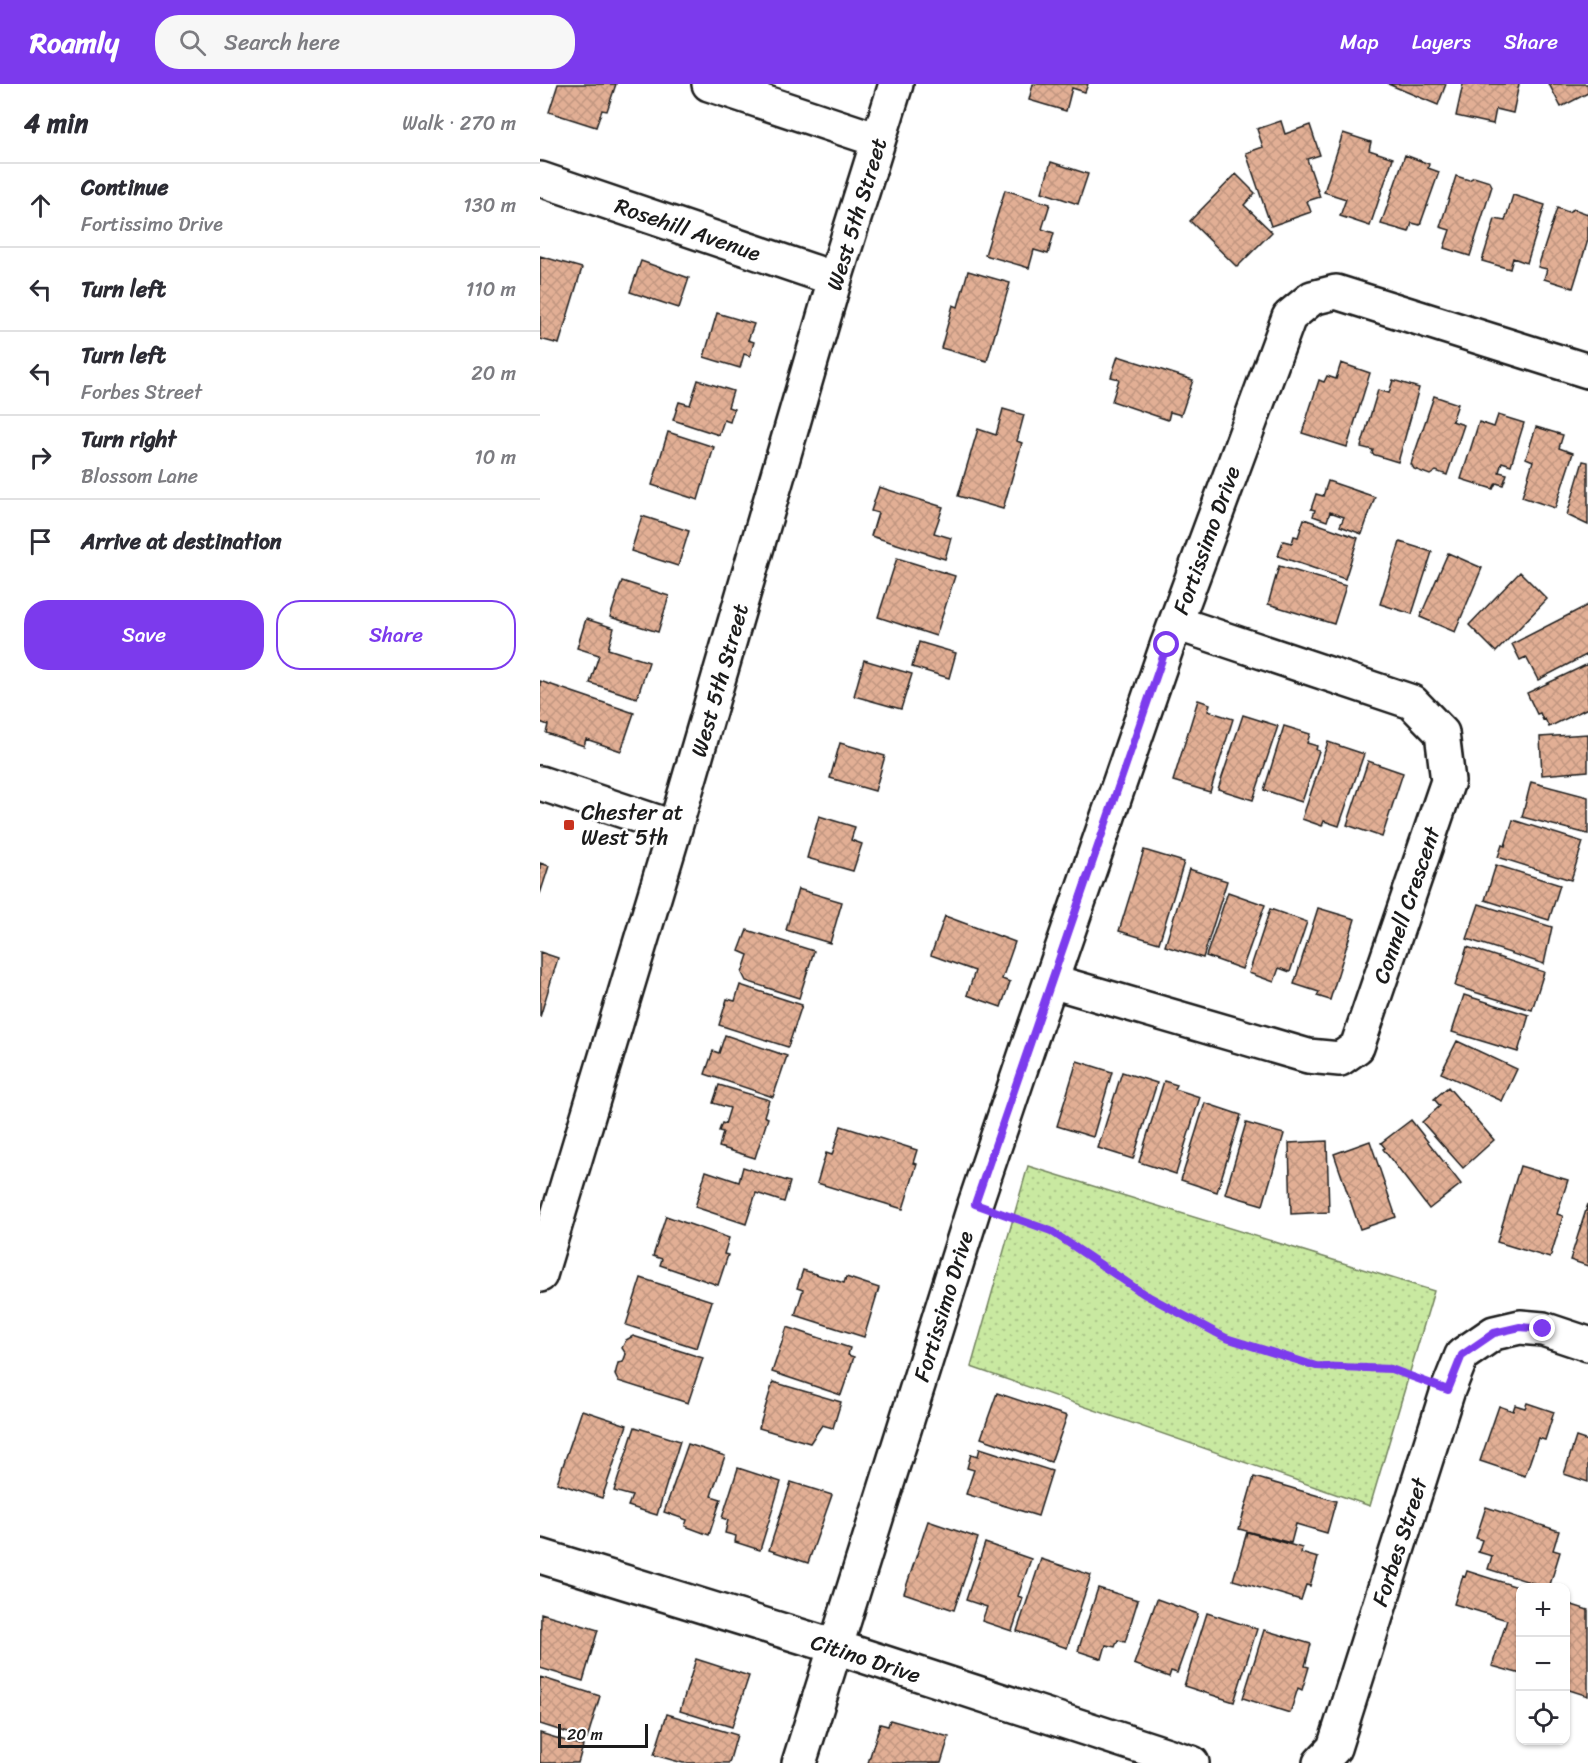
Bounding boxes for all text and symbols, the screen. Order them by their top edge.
search box [155,15,575,69]
text: Roamly [30,18,119,67]
text: Search here [224,23,340,62]
text: Map [1340,23,1379,61]
text: Layers [1412,23,1471,61]
text: Share [1504,23,1558,61]
icon: search [176,26,209,59]
text: 4 min [24,100,88,146]
text: Walk · 270 m [402,106,516,141]
street label: West 5th Street [815,133,898,295]
text: Continue [81,168,169,207]
street label: Rosehill Avenue [610,186,766,273]
text: 130 m [463,188,516,223]
icon: ahead [24,189,57,222]
text: Fortissimo Drive [81,207,223,242]
text: Turn left [81,270,166,309]
text: 110 m [466,272,516,307]
icon: left [24,273,57,306]
text: Turn left [81,336,166,375]
text: 20 m [471,356,516,391]
icon: left [24,357,57,390]
text: Forbes Street [81,375,202,410]
text: Turn right [81,420,176,459]
text: 10 m [474,440,516,475]
icon: right [24,441,57,474]
text: Blossom Lane [81,459,198,494]
street label: Fortissimo Drive [1161,460,1252,620]
text: Arrive at destination [81,522,282,561]
icon: arrive [24,525,57,558]
street label: West 5th Street [679,598,760,761]
button: Save [24,600,264,670]
button: Share [276,600,516,670]
route start [1153,631,1179,657]
place label: Chester at West 5th [581,793,684,857]
marker: Chester at West 5th [562,818,576,832]
street label: Connell Crescent [1361,820,1452,989]
street label: Fortissimo Drive [902,1225,985,1386]
route end [1529,1315,1555,1341]
street label: Forbes Street [1360,1472,1439,1612]
map controls [1516,1583,1570,1745]
button: + [1516,1583,1570,1637]
street label: Citino Drive [806,1622,926,1695]
button: − [1516,1637,1570,1691]
button: locate [1516,1691,1570,1745]
text: 20 m [567,1720,603,1749]
scale bar [558,1721,648,1748]

